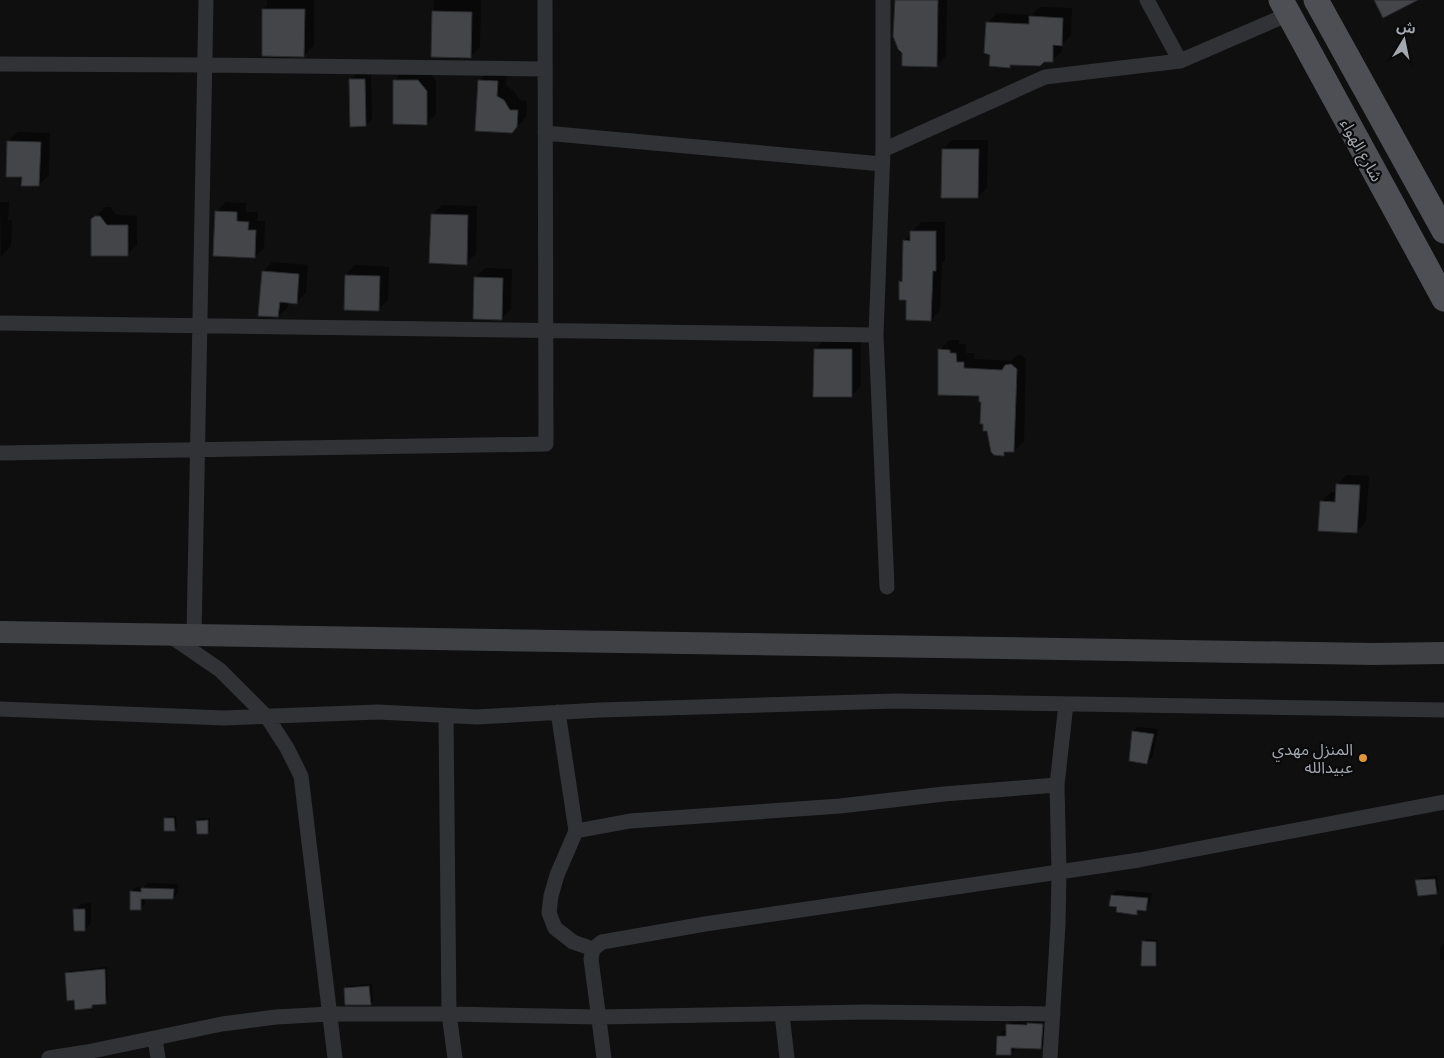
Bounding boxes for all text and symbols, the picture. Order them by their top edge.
north arrow [1379,15,1429,65]
text: ش [1395,18,1417,37]
street label: شارع الهواء [1334,116,1387,186]
place label: المنزل مهدي عبيدالله [1272,740,1353,776]
marker: المنزل مهدي عبيدالله [1357,752,1369,764]

